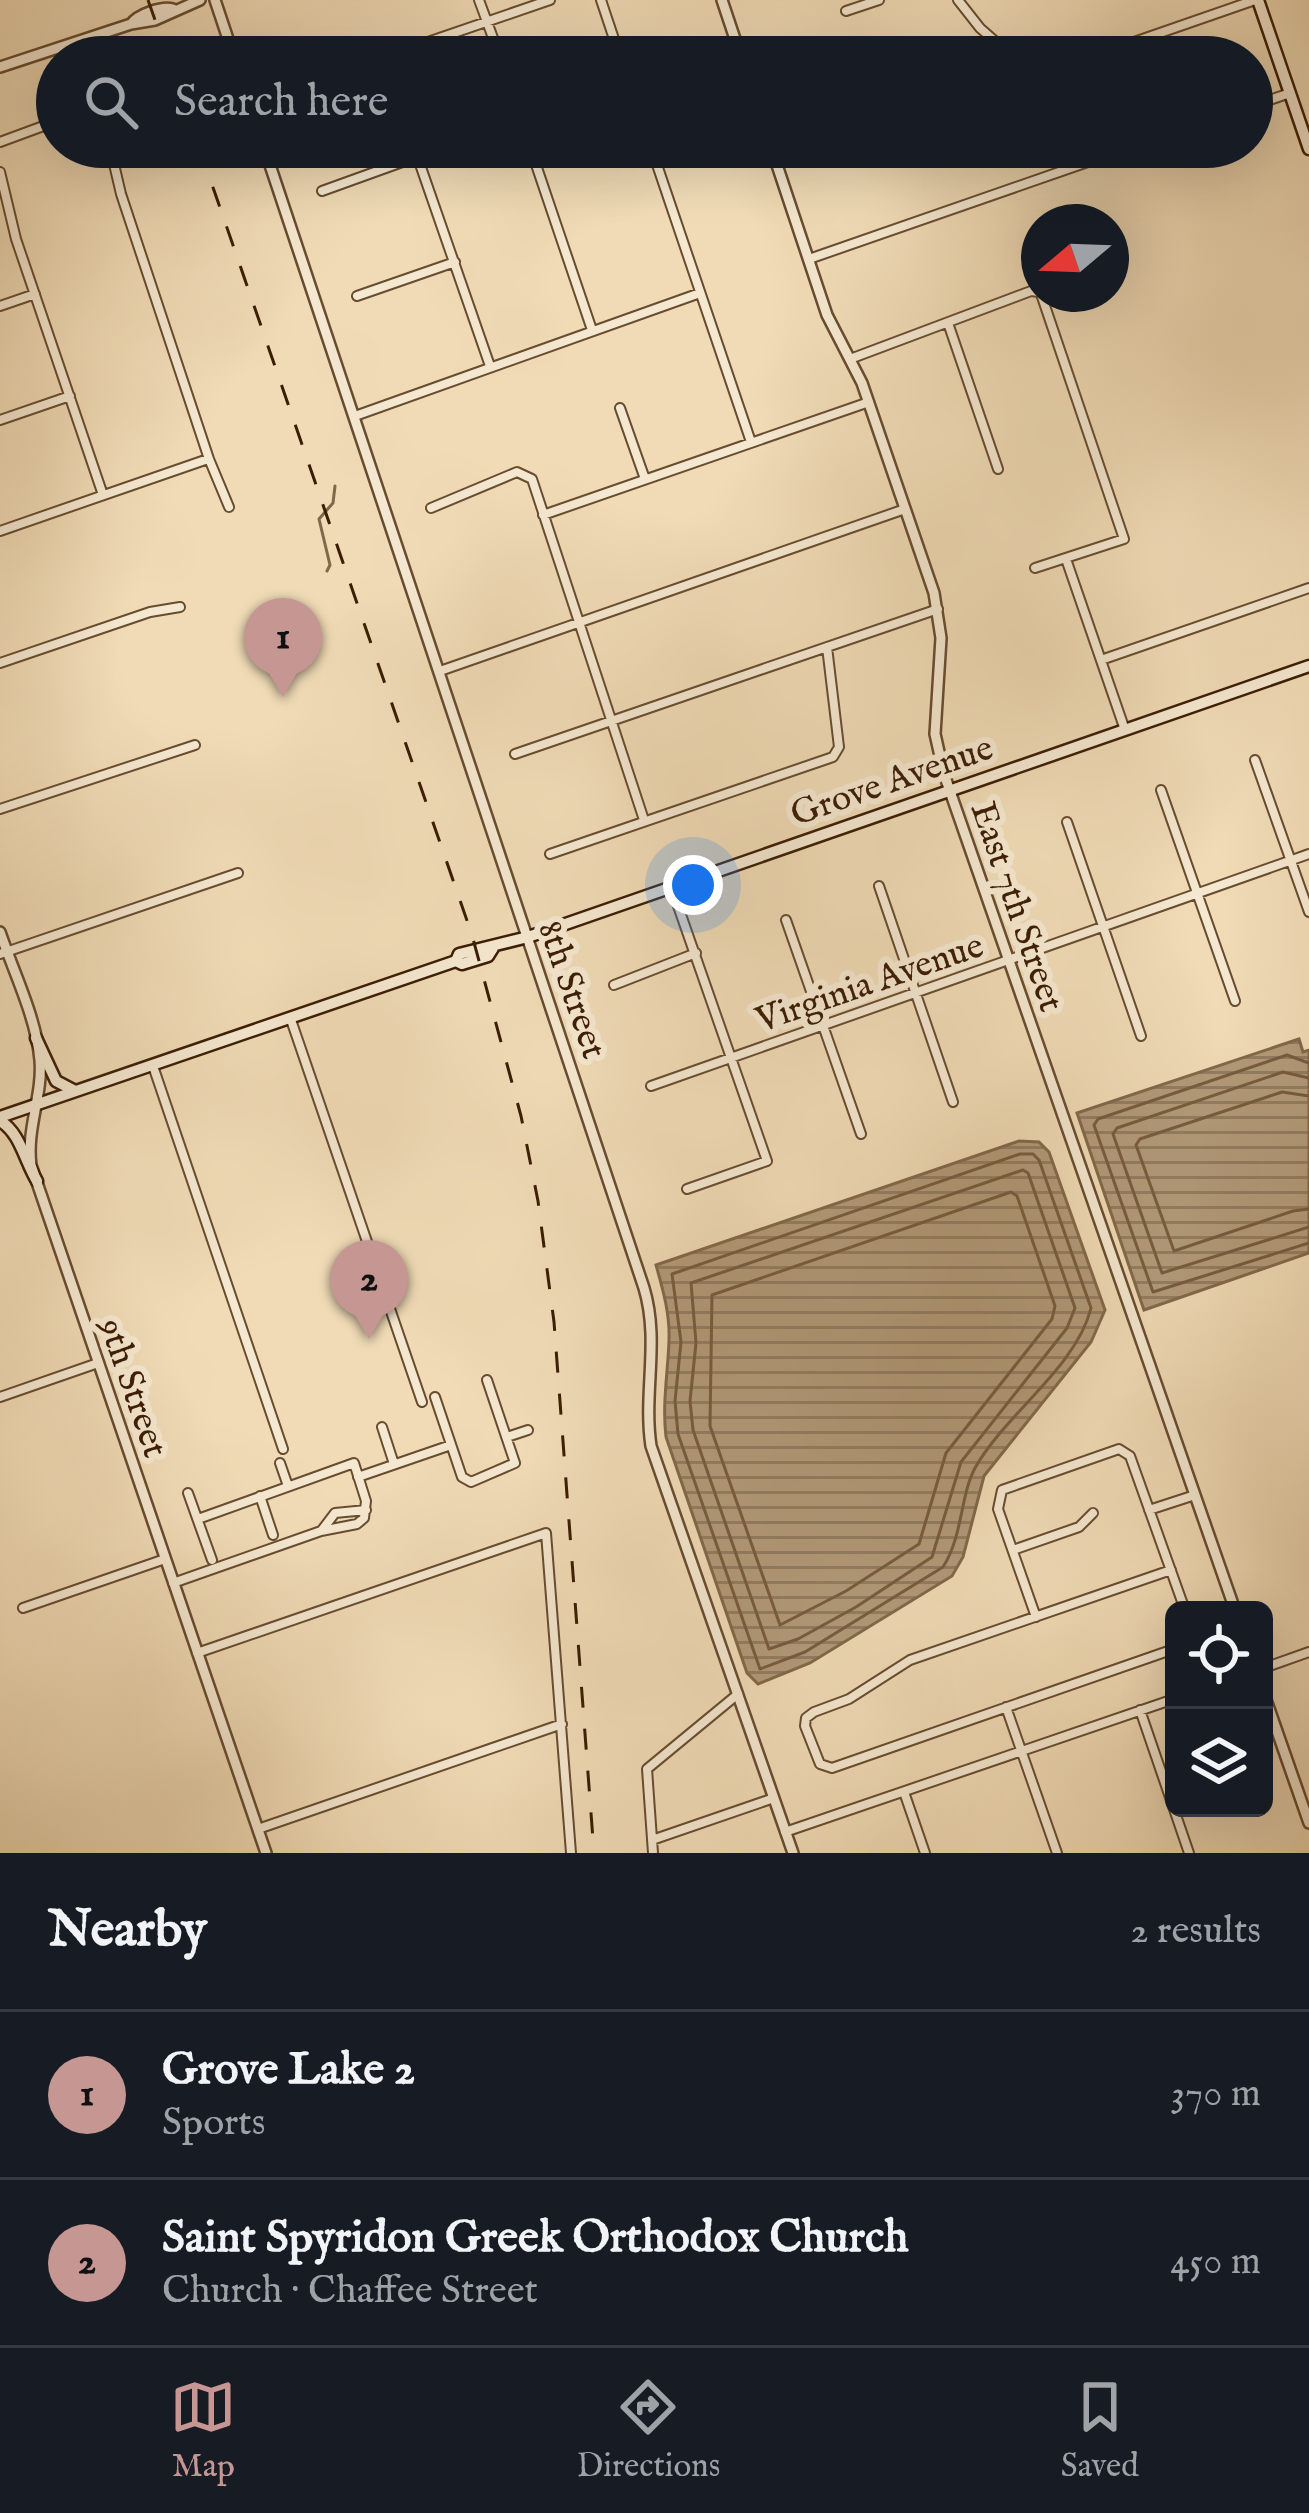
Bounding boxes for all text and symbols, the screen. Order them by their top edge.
search box [36,36,1273,168]
icon: search [78,69,144,135]
text: Search here [174,74,388,131]
north arrow [1021,204,1129,312]
pin: 1 [244,598,322,697]
street label: Grove Avenue [785,726,999,838]
street label: East 7th Street [959,796,1074,1018]
your location [663,855,723,915]
street label: 8th Street [526,915,616,1065]
street label: Virginia Avenue [749,923,990,1045]
pin: 2 [330,1240,408,1339]
street label: 9th Street [87,1311,177,1464]
map controls [1165,1601,1273,1817]
button: locate [1165,1601,1273,1709]
button: layers [1165,1709,1273,1817]
text: Nearby [48,1899,207,1964]
text: 2 results [1130,1907,1261,1956]
text: Grove Lake 2 [162,2042,415,2099]
text: 1 [80,2070,94,2119]
text: 370 m [1170,2070,1261,2119]
text: Sports [162,2099,265,2148]
text: Saint Spyridon Greek Orthodox Church [162,2210,908,2267]
text: 2 [78,2238,96,2287]
text: 450 m [1170,2238,1261,2287]
text: Church · Chaffee Street [162,2267,538,2316]
tab: Map [170,2374,236,2488]
tab: Directions [577,2374,720,2488]
tab: Saved [1061,2374,1139,2488]

